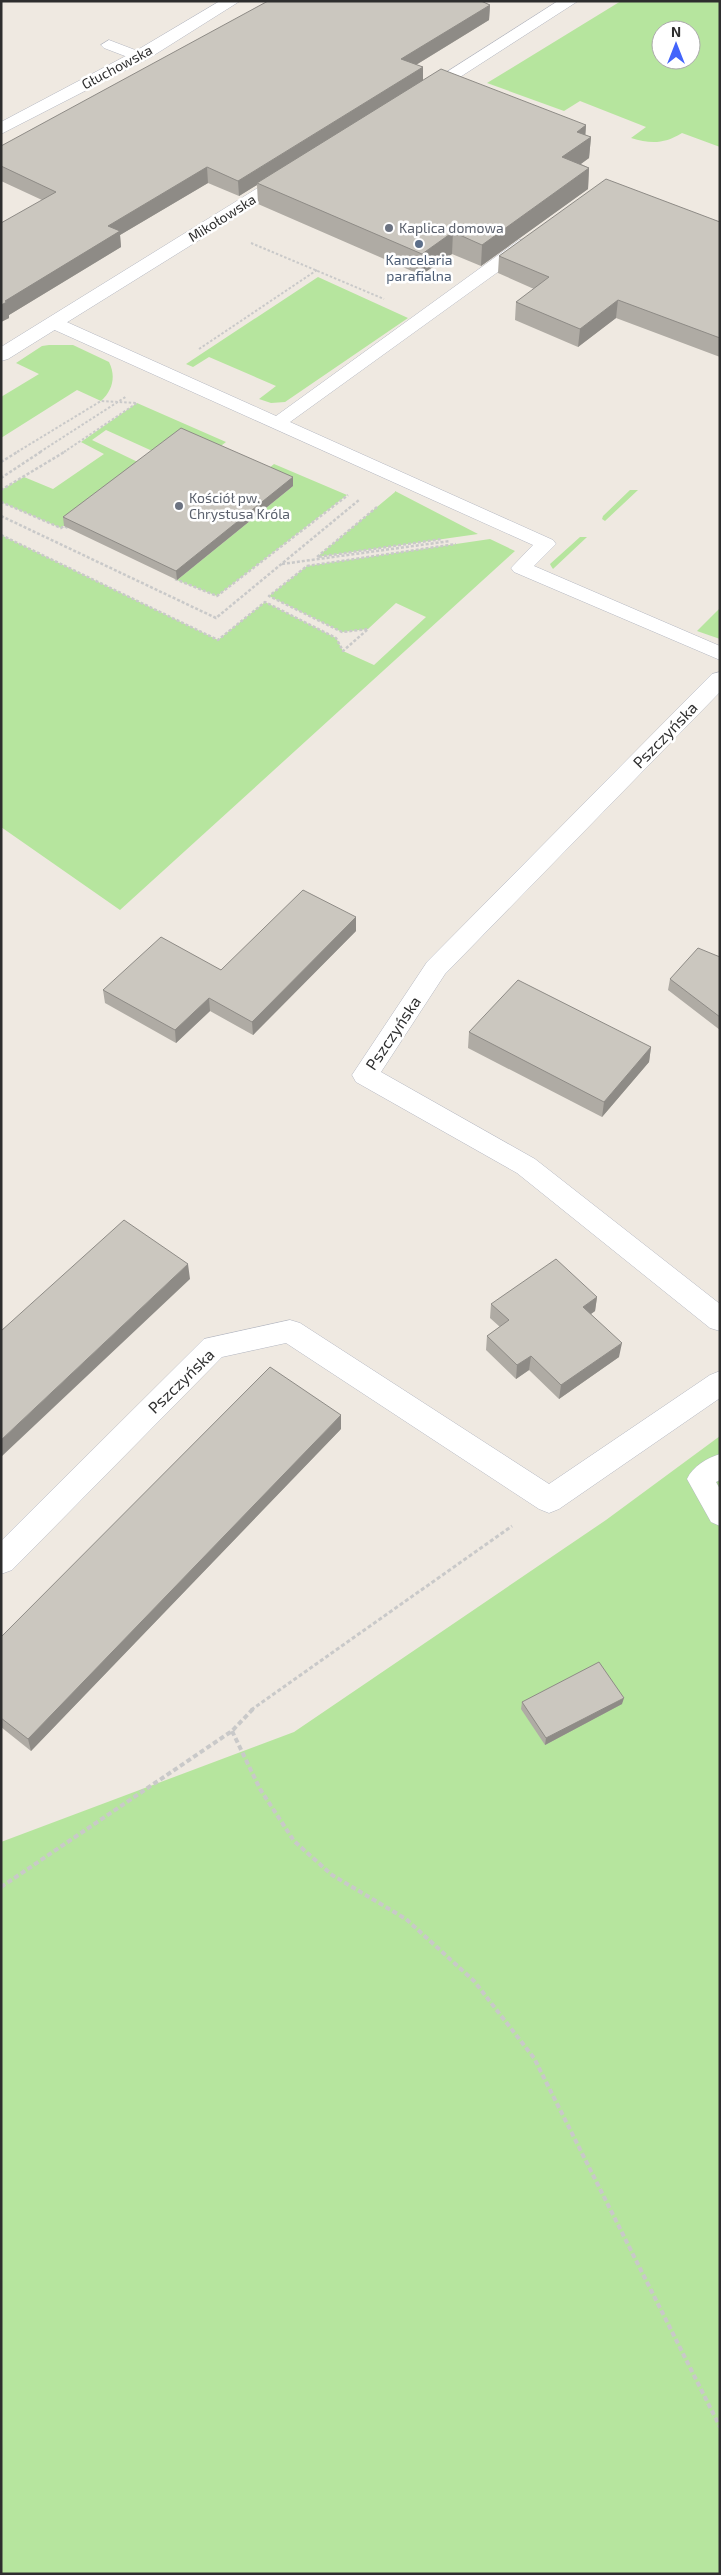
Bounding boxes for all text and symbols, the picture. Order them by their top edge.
north arrow [651,20,701,70]
text: N [671,23,681,40]
street label: Głuchowska [78,41,155,92]
street label: Mikołowska [185,190,259,245]
place label: Kaplica domowa [399,219,504,236]
marker: Kaplica domowa [383,222,395,234]
marker: Kancelaria parafialna [413,238,425,250]
place label: Kancelaria parafialna [386,251,452,284]
place label: Kościół pw. Chrystusa Króla [189,489,290,522]
marker: Kościół pw. Chrystusa Króla [173,500,185,512]
street label: Pszczyńska [628,698,701,772]
street label: Pszczyńska [361,992,424,1073]
street label: Pszczyńska [144,1344,218,1417]

